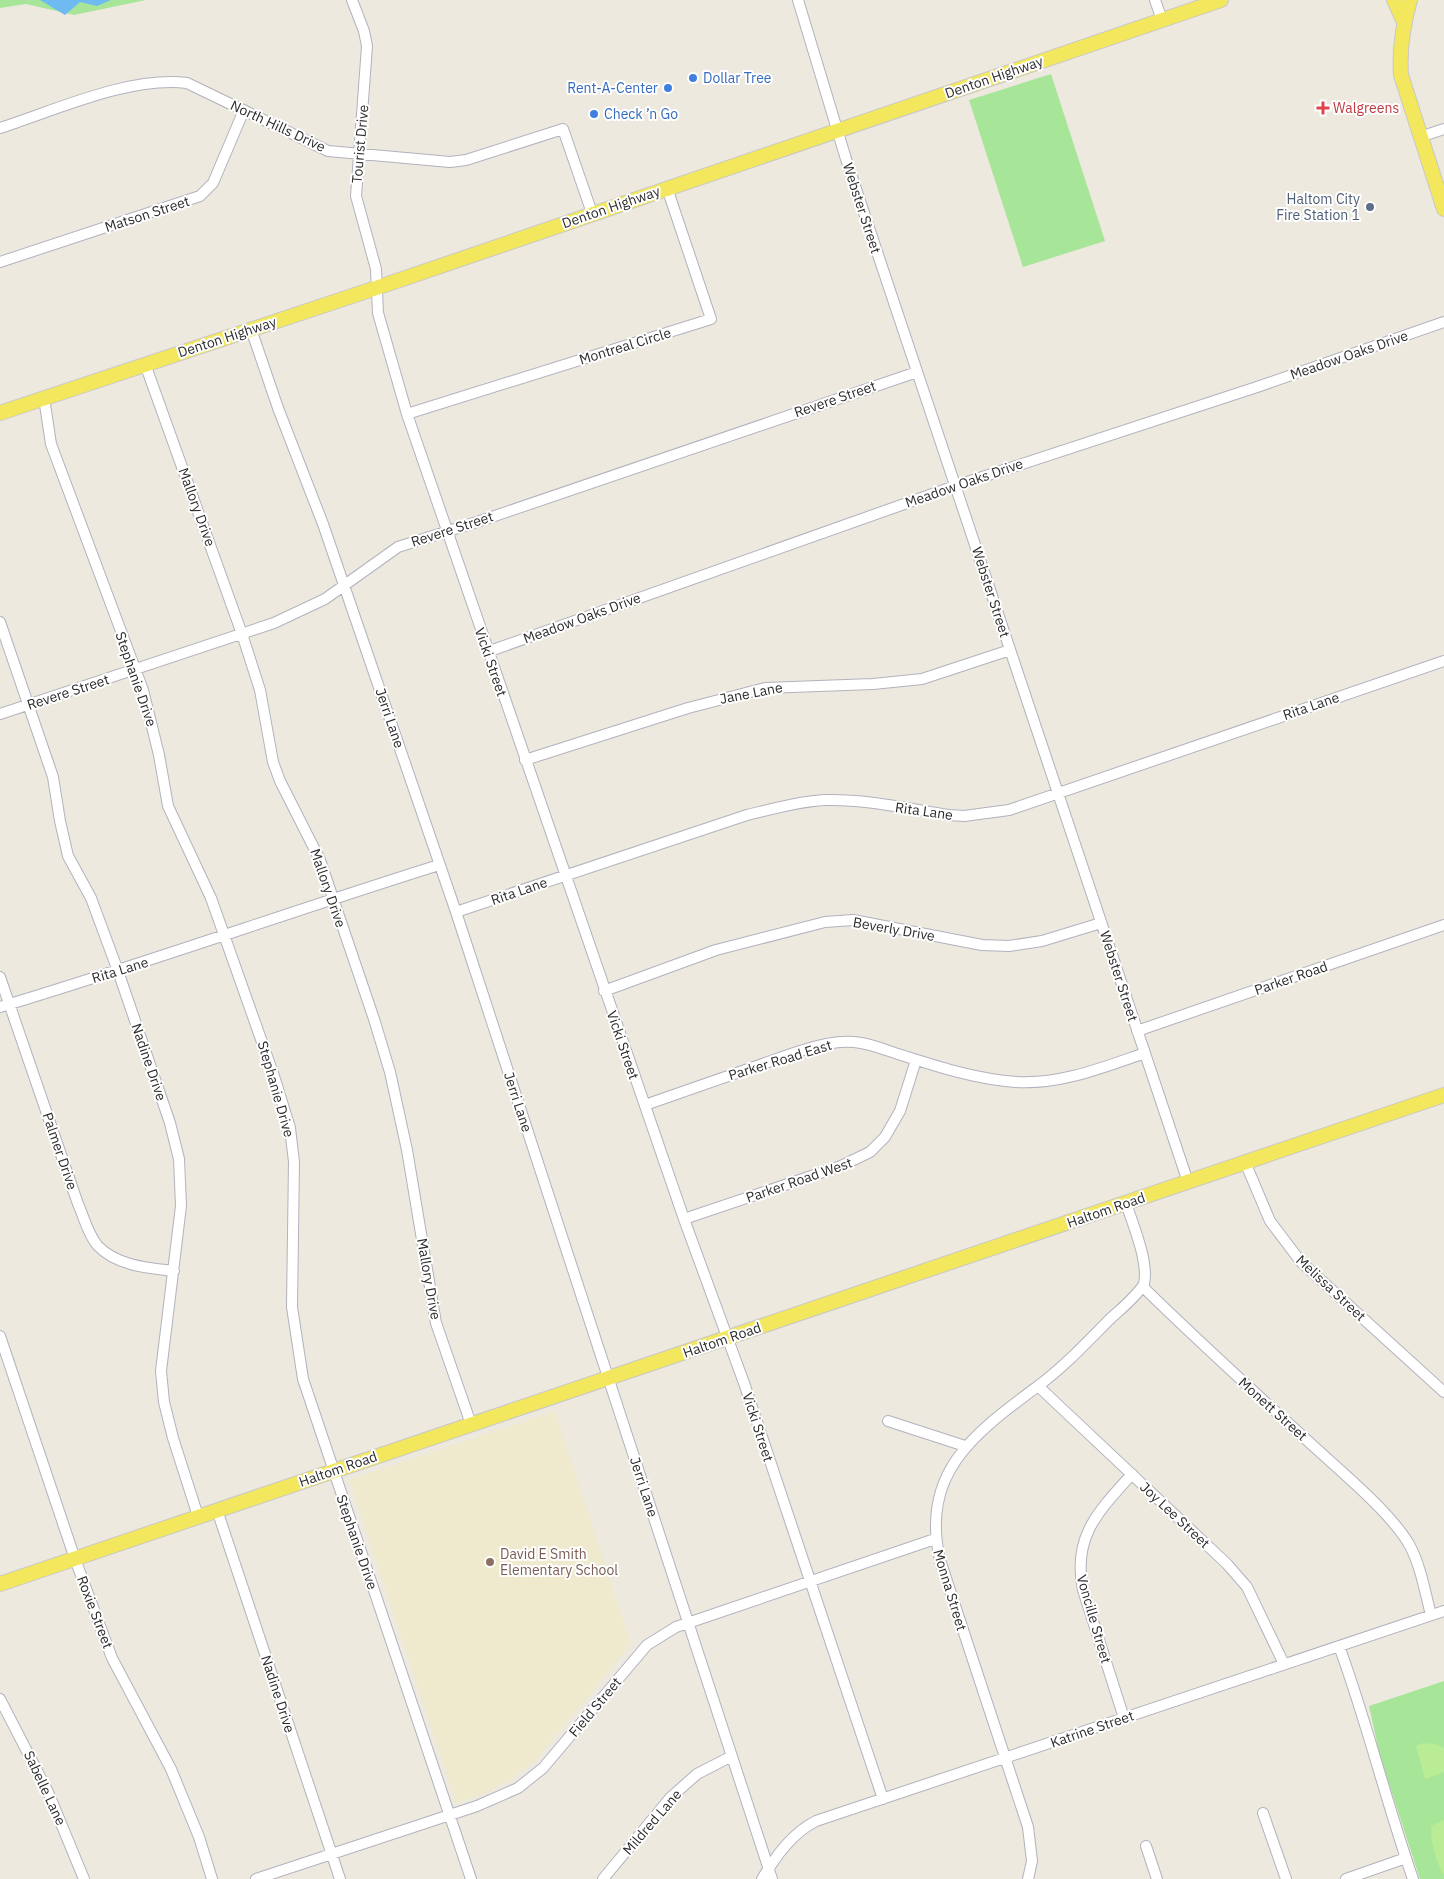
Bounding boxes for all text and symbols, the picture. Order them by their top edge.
street label: Denton Highway [943,52,1045,102]
place label: Dollar Tree [703,69,772,87]
marker: Dollar Tree [687,72,699,84]
place label: Rent-A-Center [567,79,658,97]
marker: Rent-A-Center [662,82,674,94]
street label: North Hills Drive [228,96,329,156]
place label: Walgreens [1333,99,1399,117]
marker: Walgreens [1317,102,1329,114]
street label: Tourist Drive [348,104,372,184]
place label: Check ’n Go [604,105,678,123]
marker: Check ’n Go [588,108,600,120]
street label: Webster Street [839,160,885,256]
street label: Denton Highway [560,182,662,232]
place label: Haltom City Fire Station 1 [1276,190,1360,224]
street label: Matson Street [102,192,192,236]
marker: Haltom City Fire Station 1 [1364,201,1376,213]
street label: Denton Highway [175,313,279,361]
street label: Montreal Circle [577,323,673,369]
street label: Meadow Oaks Drive [1288,326,1411,384]
street label: Revere Street [792,377,878,421]
street label: Meadow Oaks Drive [903,454,1026,512]
street label: Mallory Drive [174,465,220,549]
street label: Revere Street [409,507,495,551]
street label: Webster Street [968,544,1014,640]
street label: Meadow Oaks Drive [521,588,644,648]
street label: Vicki Street [471,625,511,699]
street label: Stephanie Drive [111,629,161,729]
street label: Revere Street [25,670,111,714]
street label: Jane Lane [718,678,784,708]
street label: Jerri Lane [371,686,409,751]
street label: Rita Lane [1281,688,1342,724]
street label: Rita Lane [894,798,954,824]
street label: Mallory Drive [306,846,350,930]
street label: Rita Lane [489,873,550,909]
street label: Beverly Drive [852,913,937,945]
street label: Webster Street [1096,928,1142,1024]
street label: Rita Lane [90,953,151,987]
street label: Parker Road [1252,957,1330,999]
street label: Vicki Street [603,1008,643,1082]
street label: Nadine Drive [127,1021,171,1103]
street label: Parker Road East [726,1036,834,1084]
street label: Stephanie Drive [254,1039,298,1139]
street label: Jerri Lane [500,1070,536,1135]
street label: Palmer Drive [38,1110,82,1192]
street label: Parker Road West [743,1153,855,1207]
street label: Haltom Road [1065,1188,1147,1232]
street label: Mallory Drive [413,1237,445,1321]
street label: Melissa Street [1292,1251,1370,1325]
street label: Haltom Road [681,1318,763,1362]
street label: Monett Street [1235,1373,1311,1445]
street label: Vicki Street [738,1390,778,1464]
street label: Haltom Road [297,1447,379,1491]
street label: Jerri Lane [626,1455,662,1520]
street label: Joy Lee Street [1136,1478,1214,1552]
street label: Stephanie Drive [332,1492,382,1592]
place label: David E Smith Elementary School [500,1545,618,1579]
street label: Monna Street [929,1547,971,1633]
marker: David E Smith Elementary School [484,1556,496,1568]
street label: Roxie Street [73,1573,117,1651]
street label: Voncille Street [1073,1573,1115,1665]
street label: Nadine Drive [257,1653,299,1735]
street label: Field Street [565,1673,625,1741]
street label: Katrine Street [1048,1706,1136,1752]
street label: Sabelle Lane [20,1748,70,1828]
street label: Mildred Lane [619,1785,686,1859]

